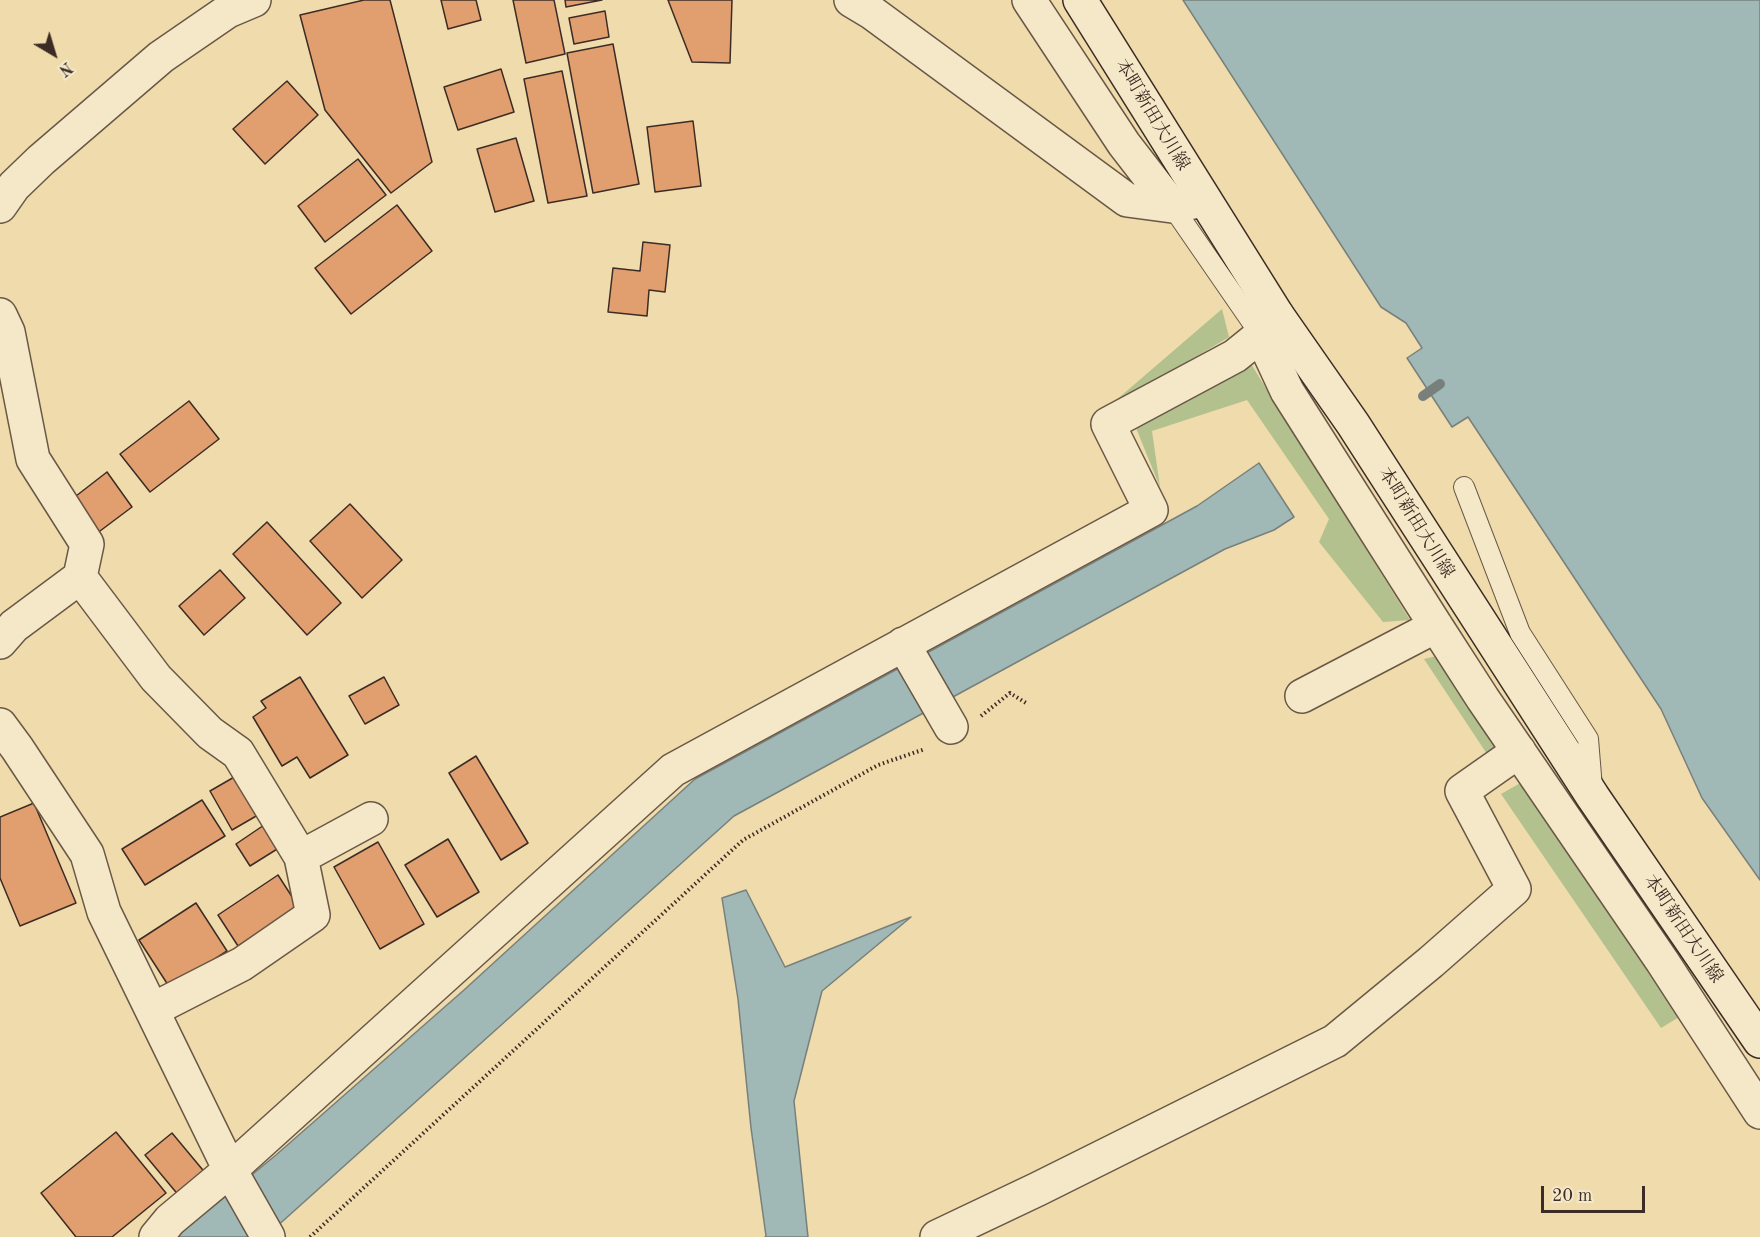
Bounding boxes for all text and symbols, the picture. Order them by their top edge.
north arrow [24,24,84,84]
street label: 本町新田大川線 [1110,55,1194,175]
text: N [55,58,75,78]
street label: 本町新田大川線 [1373,464,1459,582]
street label: 本町新田大川線 [1639,871,1727,987]
scale bar [1544,1174,1648,1212]
text: 20 m [1552,1187,1592,1205]

